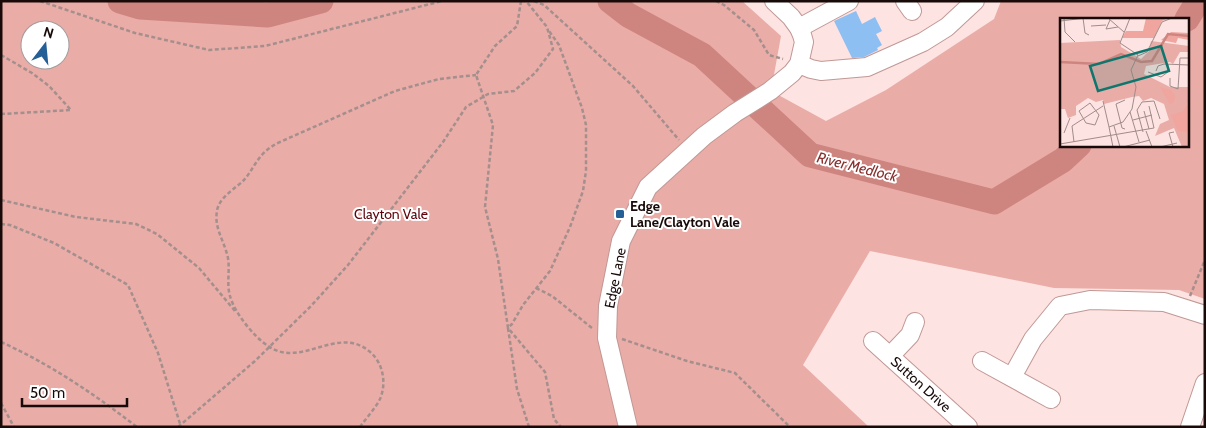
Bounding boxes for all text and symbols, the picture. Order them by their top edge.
inset map [1060,18,1188,146]
north arrow [20,20,70,70]
text: N [41,22,56,43]
water label: River Medlock [815,148,900,186]
place label: Edge Lane/Clayton Vale [630,197,740,231]
park label: Clayton Vale [354,205,428,223]
marker: Edge Lane/Clayton Vale [614,208,626,220]
street label: Edge Lane [600,246,630,310]
street label: Sutton Drive [887,352,955,416]
scale bar [22,376,128,408]
text: 50 m [30,384,65,402]

